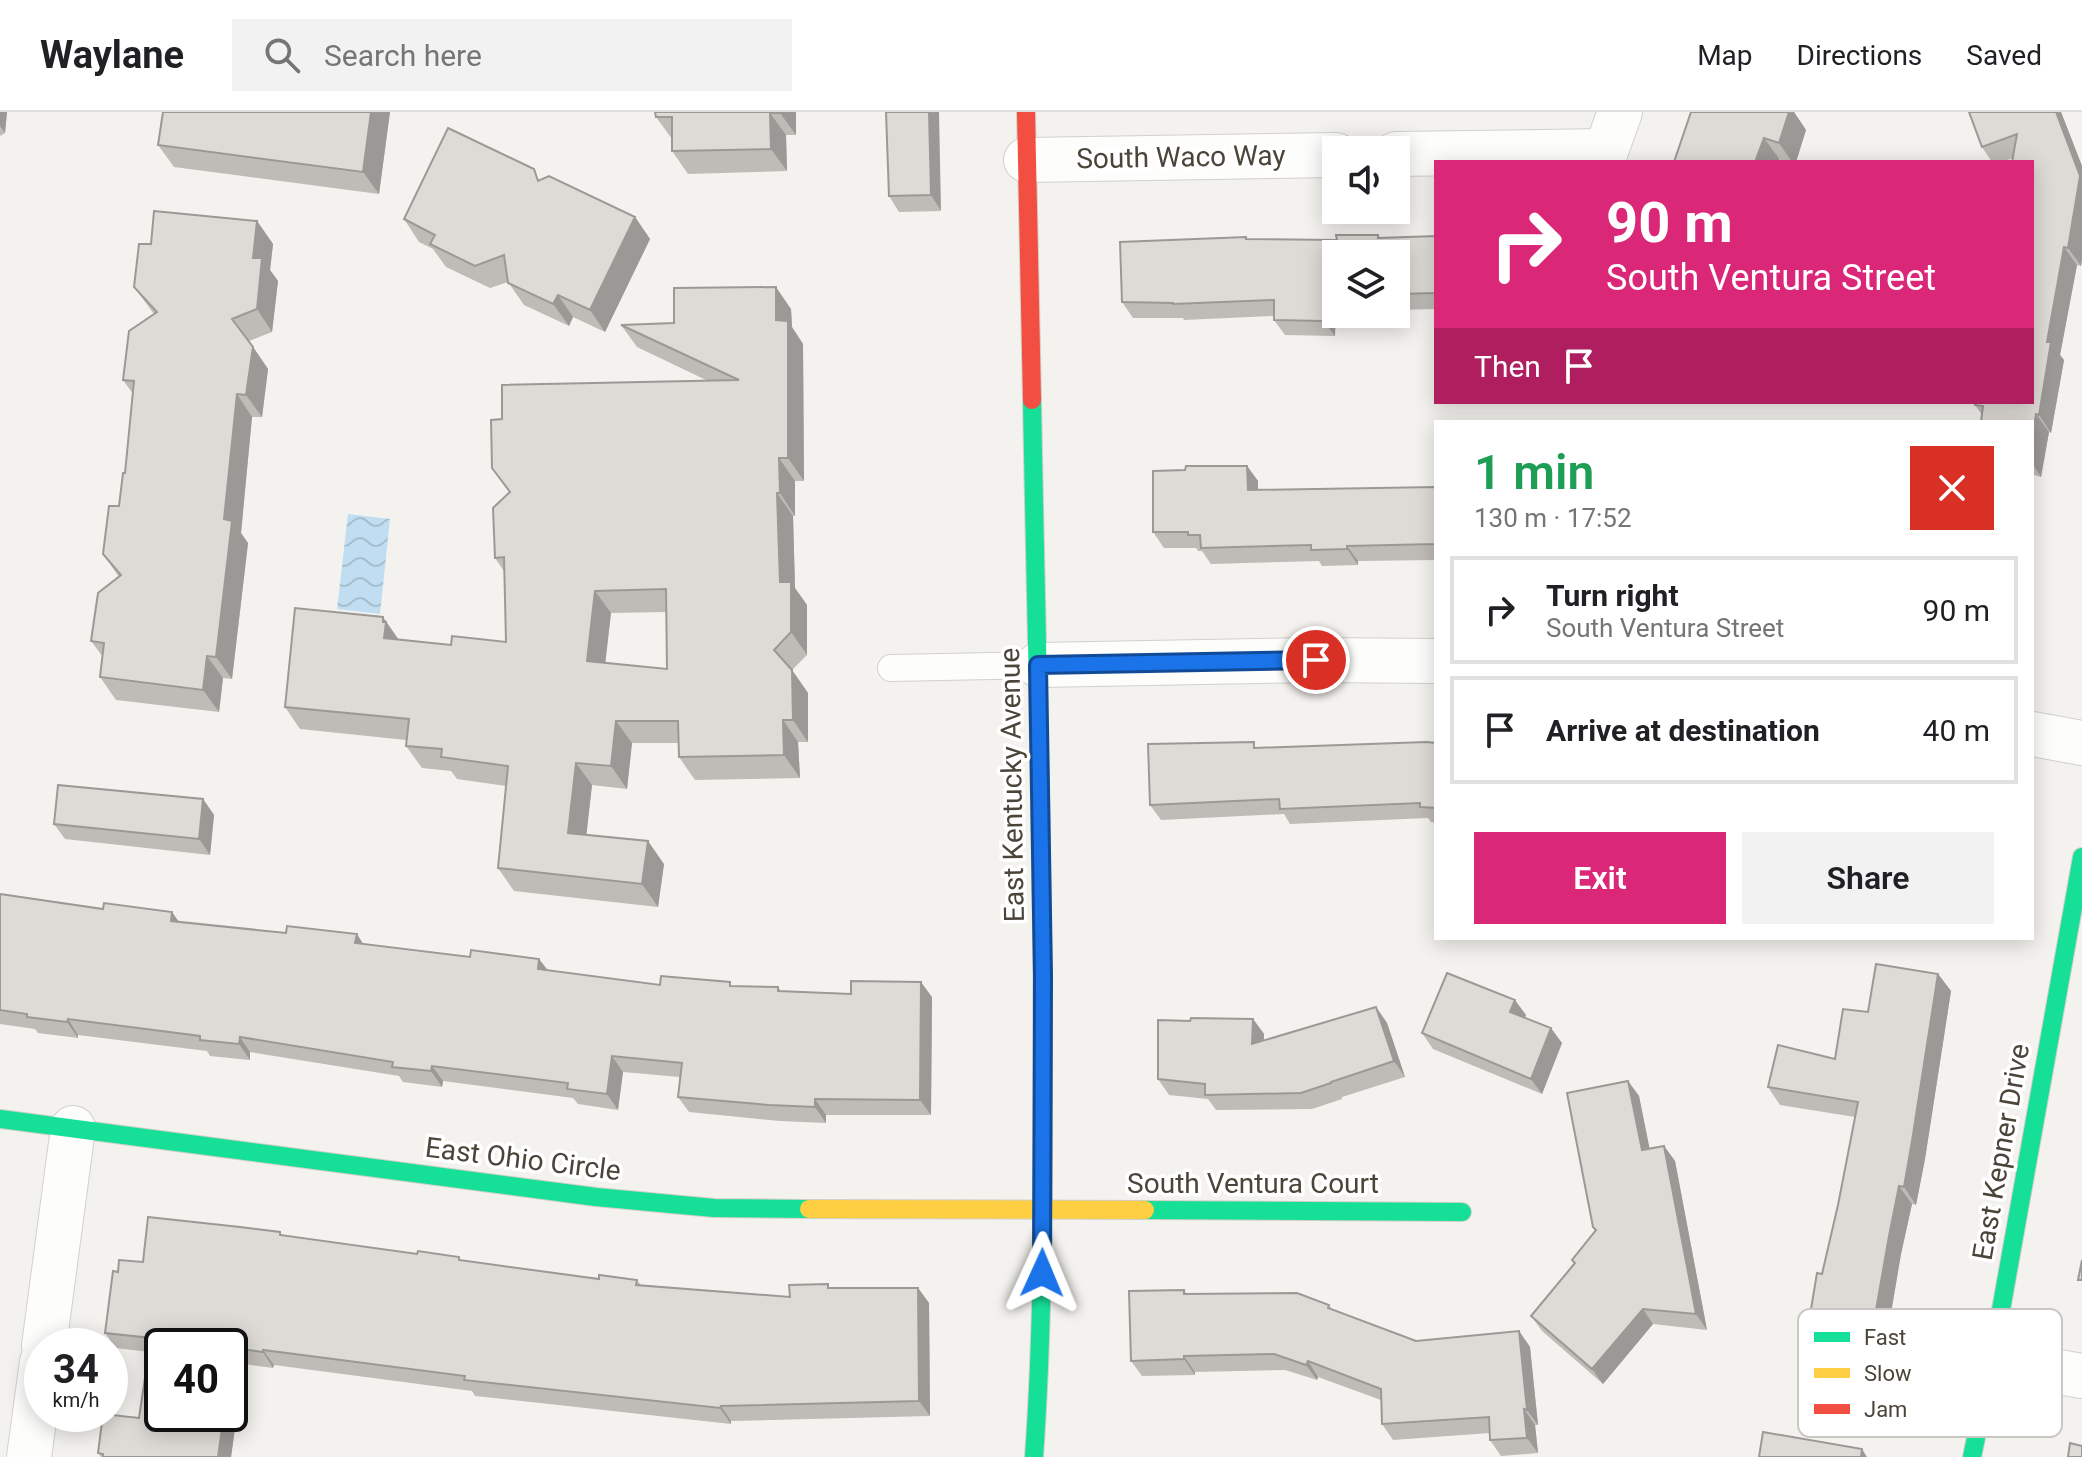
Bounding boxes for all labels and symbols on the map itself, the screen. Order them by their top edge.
street label: South Waco Way [1076,139,1286,175]
pin [1282,626,1350,694]
street label: East Kentucky Avenue [993,648,1031,922]
street label: East Kepner Drive [1966,1041,2036,1263]
street label: East Ohio Circle [423,1131,623,1187]
street label: South Ventura Court [1127,1167,1379,1200]
position arrow [1000,1231,1084,1315]
legend [1798,1309,2062,1437]
text: Fast [1864,1325,1906,1350]
speed limit sign: 40 [144,1328,248,1432]
text: Slow [1864,1361,1912,1386]
text: Jam [1864,1397,1907,1422]

